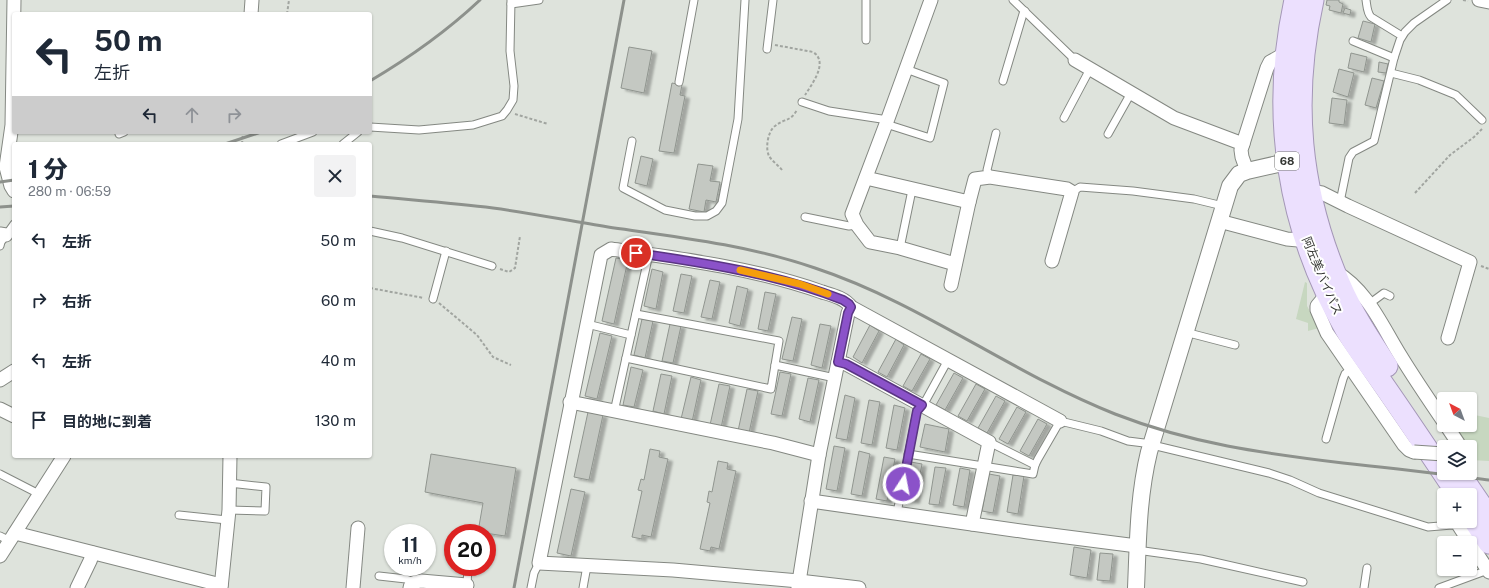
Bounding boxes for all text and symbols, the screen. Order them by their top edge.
text: 50 m [94,24,162,57]
icon: left [28,28,80,80]
text: 左折 [94,62,130,83]
icon: left [139,104,161,126]
icon: ahead [181,104,203,126]
icon: right [223,104,245,126]
road number: 68 [1275,152,1299,170]
text: 1 分 [28,155,68,183]
button: close [314,155,356,197]
text: 280 m · 06:59 [28,184,111,199]
icon: left [28,229,50,251]
text: 50 m [321,232,356,249]
text: 左折 [62,233,92,250]
street label: 阿左美バイパス [1299,235,1345,317]
pin [619,236,653,270]
icon: arrive [625,242,647,264]
icon: right [28,289,50,311]
text: 60 m [321,292,356,309]
text: 右折 [62,293,92,310]
icon: left [28,349,50,371]
text: 40 m [321,352,356,369]
text: 左折 [62,353,92,370]
north arrow [1437,392,1477,432]
map controls [1437,392,1477,576]
icon: arrive [28,409,50,431]
text: 130 m [315,412,356,429]
text: 目的地に到着 [62,413,152,430]
button: layers [1437,440,1477,480]
position arrow [882,463,924,505]
button: + [1437,488,1477,528]
speed limit sign: 20 [444,524,496,576]
text: 11 [401,533,419,557]
button: − [1437,536,1477,576]
text: km/h [398,554,422,566]

